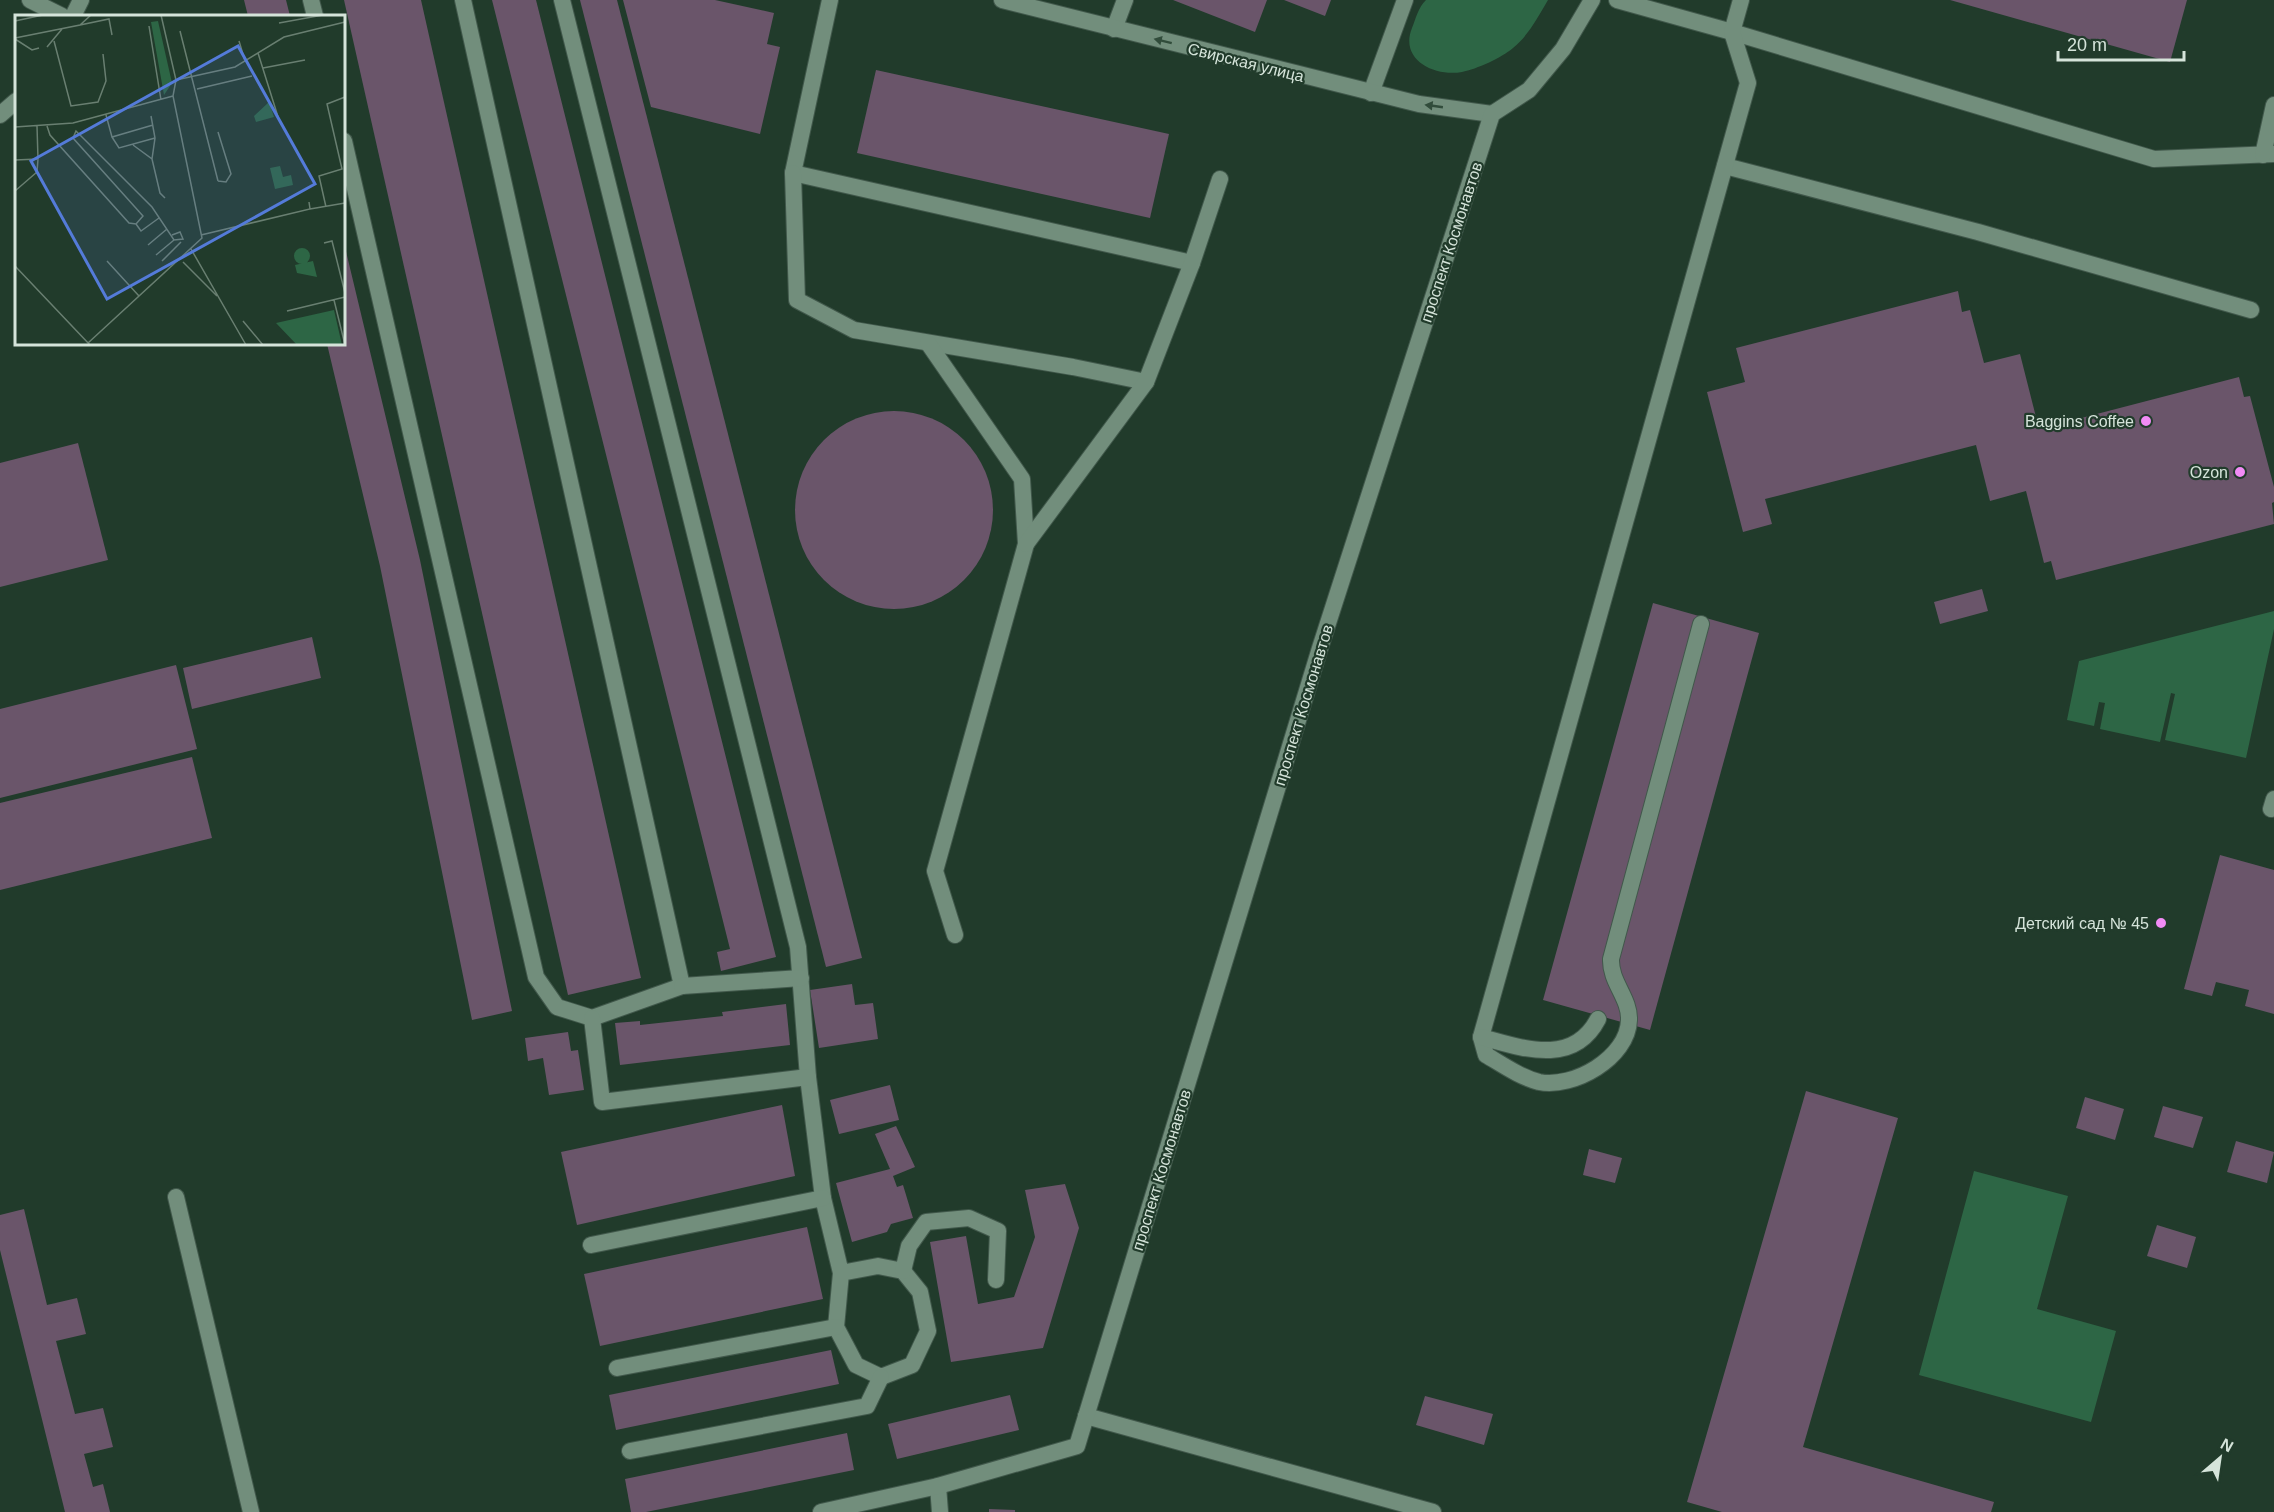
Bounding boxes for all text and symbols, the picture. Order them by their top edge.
inset map [15,15,345,345]
scale bar [2058,24,2184,62]
text: 20 m [2067,35,2107,55]
one-way arrow [1154,36,1172,45]
street label: Свирская улица [1186,40,1306,85]
one-way arrow [1425,102,1444,111]
street label: проспект Космонавтов [1418,160,1485,324]
place label: Baggins Coffee [2025,413,2134,430]
marker: Baggins Coffee [2139,414,2153,428]
place label: Ozon [2190,464,2228,481]
marker: Ozon [2233,465,2247,479]
street label: проспект Космонавтов [1271,623,1336,788]
place label: Детский сад № 45 [2015,915,2149,932]
marker: Детский сад № 45 [2154,916,2168,930]
street label: проспект Космонавтов [1129,1088,1194,1253]
north arrow [2190,1428,2250,1488]
text: N [2218,1435,2236,1456]

